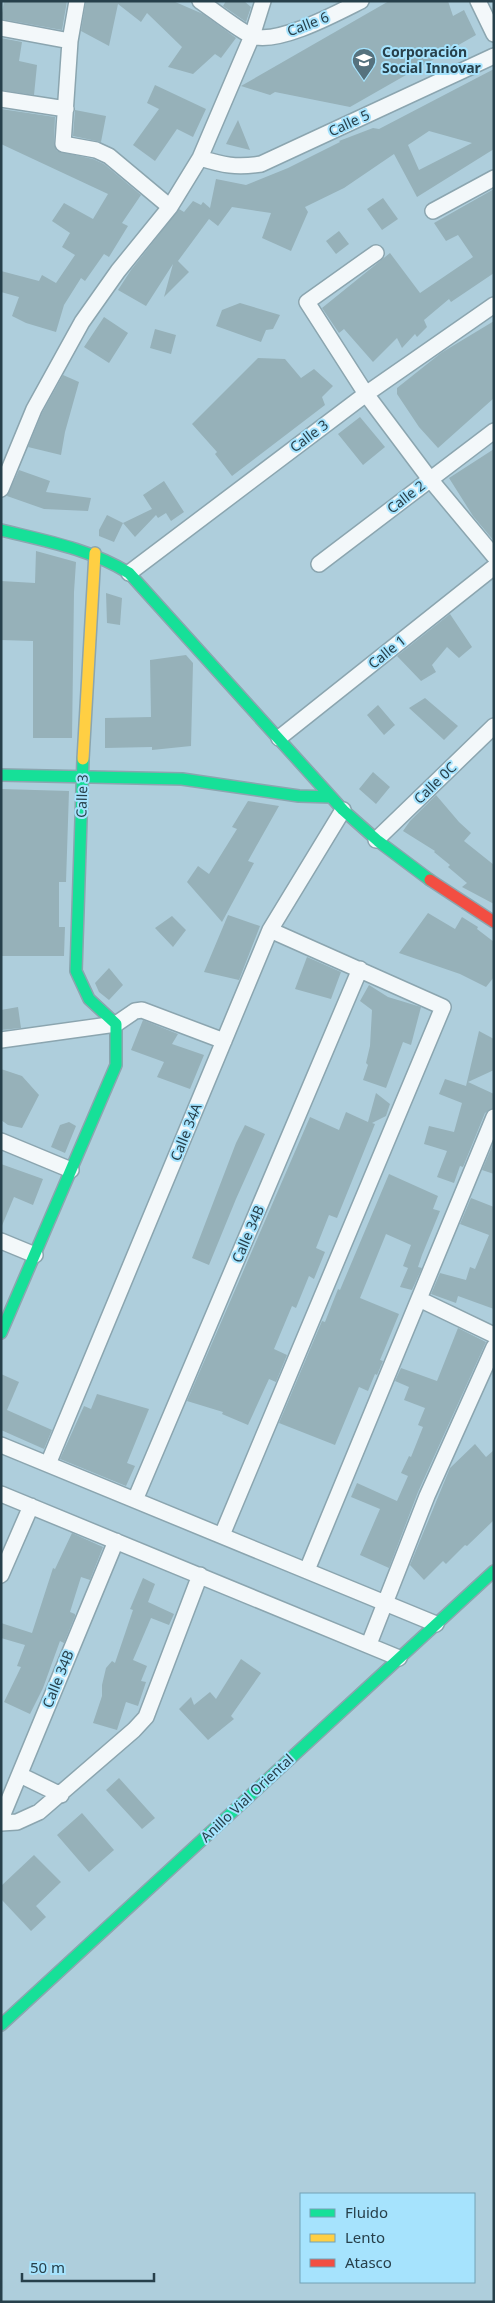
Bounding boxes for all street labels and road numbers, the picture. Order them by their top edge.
street label: Calle 6 [284,7,332,40]
street label: Calle 5 [325,105,373,140]
street label: Calle 3 [286,415,332,456]
street label: Calle 2 [383,476,429,517]
street label: Calle 1 [364,631,410,673]
street label: Calle 0C [409,758,460,808]
street label: Calle 3 [71,774,92,818]
street label: Calle 34A [165,1100,206,1163]
street label: Calle 34B [227,1202,268,1265]
street label: Calle 34B [37,1647,78,1710]
street label: Anillo Vial Oriental [196,1749,297,1846]

